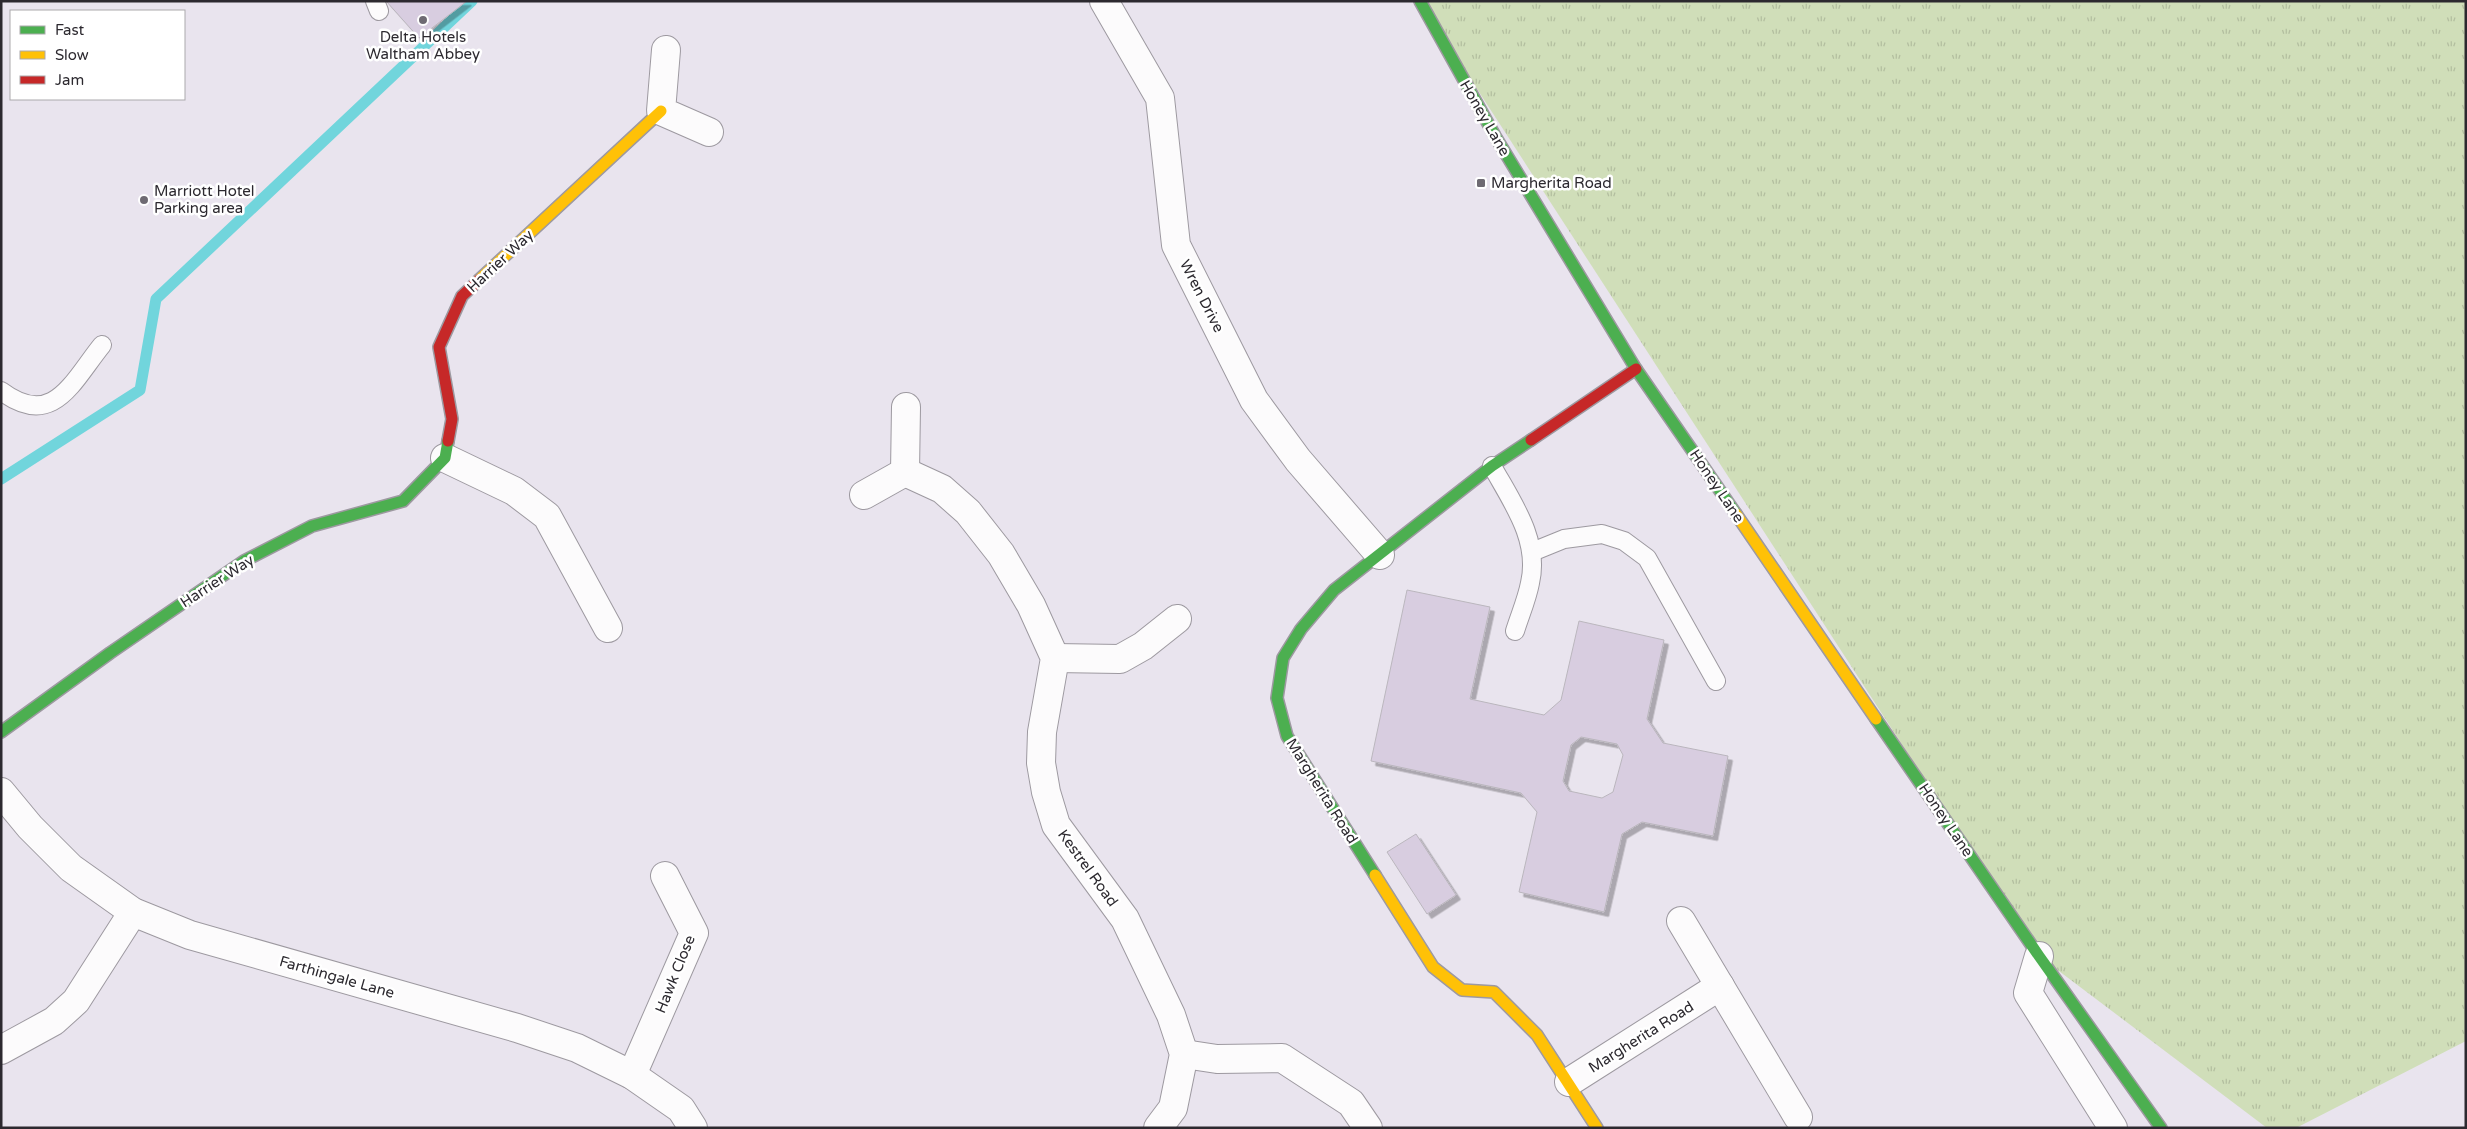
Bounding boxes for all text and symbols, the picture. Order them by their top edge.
legend [10,10,185,100]
marker: Delta Hotels Waltham Abbey [417,14,429,26]
text: Fast [55,21,85,39]
place label: Delta Hotels Waltham Abbey [366,28,480,63]
text: Slow [55,46,89,64]
text: Jam [55,71,84,89]
street label: Honey Lane [1456,77,1514,159]
place label: Margherita Road [1491,174,1612,192]
marker: Margherita Road [1475,177,1487,189]
place label: Marriott Hotel Parking area [154,182,255,217]
marker: Marriott Hotel Parking area [138,194,150,206]
street label: Harrier Way [463,226,537,296]
street label: Wren Drive [1176,257,1228,335]
street label: Honey Lane [1686,446,1748,526]
street label: Harrier Way [177,551,257,611]
street label: Margherita Road [1282,735,1362,847]
street label: Honey Lane [1915,780,1977,860]
street label: Kestrel Road [1054,826,1122,910]
street label: Hawk Close [651,932,699,1016]
street label: Farthingale Lane [278,952,396,1002]
street label: Margherita Road [1585,997,1697,1077]

